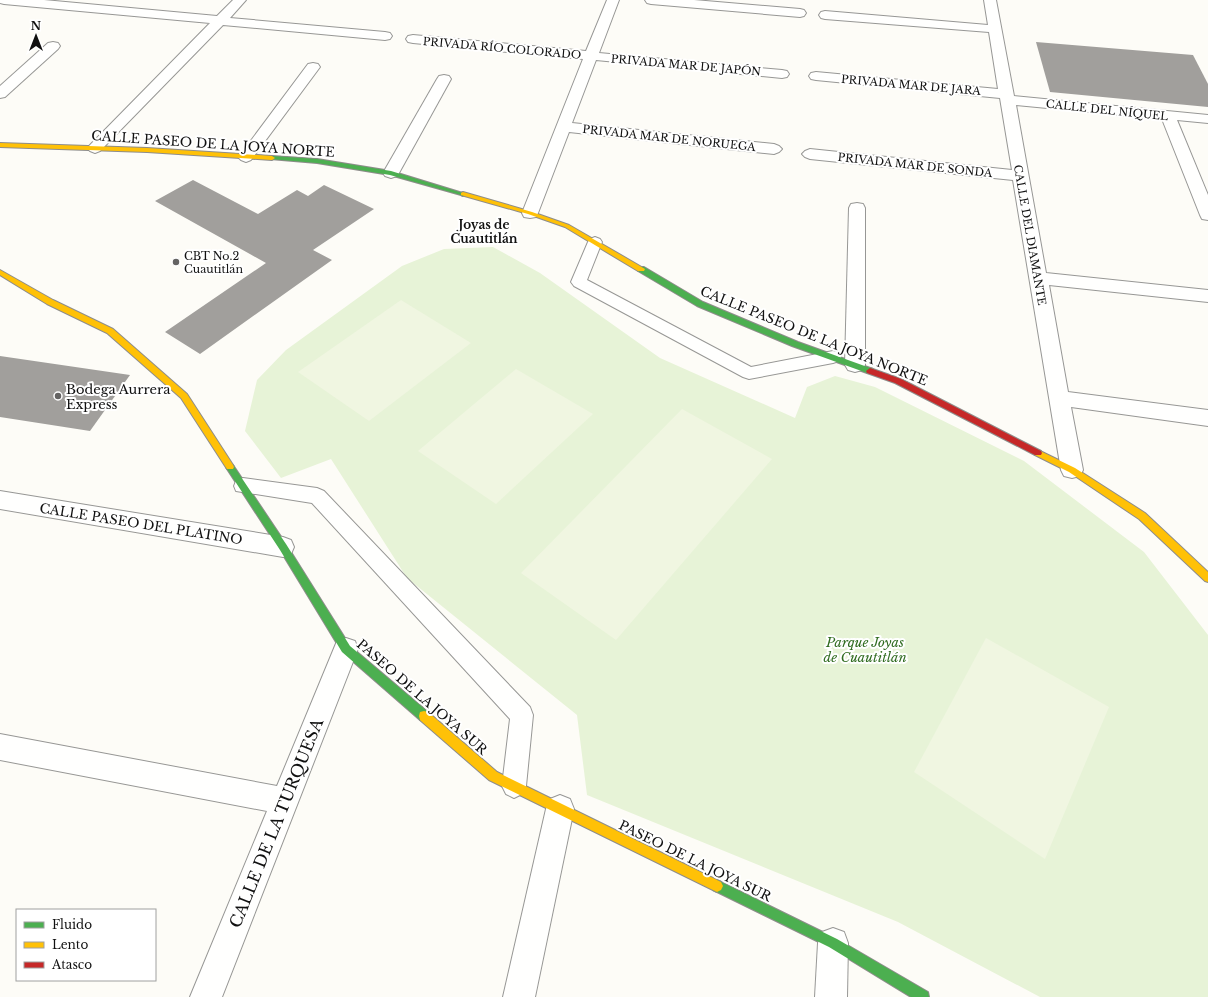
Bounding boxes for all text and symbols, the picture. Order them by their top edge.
north arrow [16,16,56,56]
text: N [31,19,42,33]
street label: PRIVADA RÍO COLORADO [422,34,582,62]
street label: PRIVADA MAR DE JAPÓN [610,51,762,79]
street label: PRIVADA MAR DE JARA [841,72,982,98]
street label: CALLE DEL NÍQUEL [1045,97,1169,123]
street label: PRIVADA MAR DE NORUEGA [582,122,757,154]
street label: CALLE PASEO DE LA JOYA NORTE [91,127,335,161]
street label: PRIVADA MAR DE SONDA [837,150,994,180]
street label: CALLE DEL DIAMANTE [1011,164,1049,306]
district label: Joyas de Cuautitlán [450,217,518,246]
place label: CBT No.2 Cuautitlán [184,249,243,276]
marker: CBT No.2 Cuautitlán [171,257,181,267]
street label: CALLE PASEO DE LA JOYA NORTE [698,282,930,390]
place label: Bodega Aurrera Express [66,381,171,413]
marker: Bodega Aurrera Express [53,391,63,401]
street label: CALLE PASEO DEL PLATINO [38,500,244,548]
park label: Parque Joyas de Cuautitlán [823,634,907,666]
street label: PASEO DE LA JOYA SUR [353,636,491,759]
street label: CALLE DE LA TURQUESA [225,715,327,931]
street label: PASEO DE LA JOYA SUR [616,817,775,906]
legend [16,909,156,981]
text: Fluido [52,917,92,932]
text: Lento [52,937,88,952]
text: Atasco [51,957,92,972]

